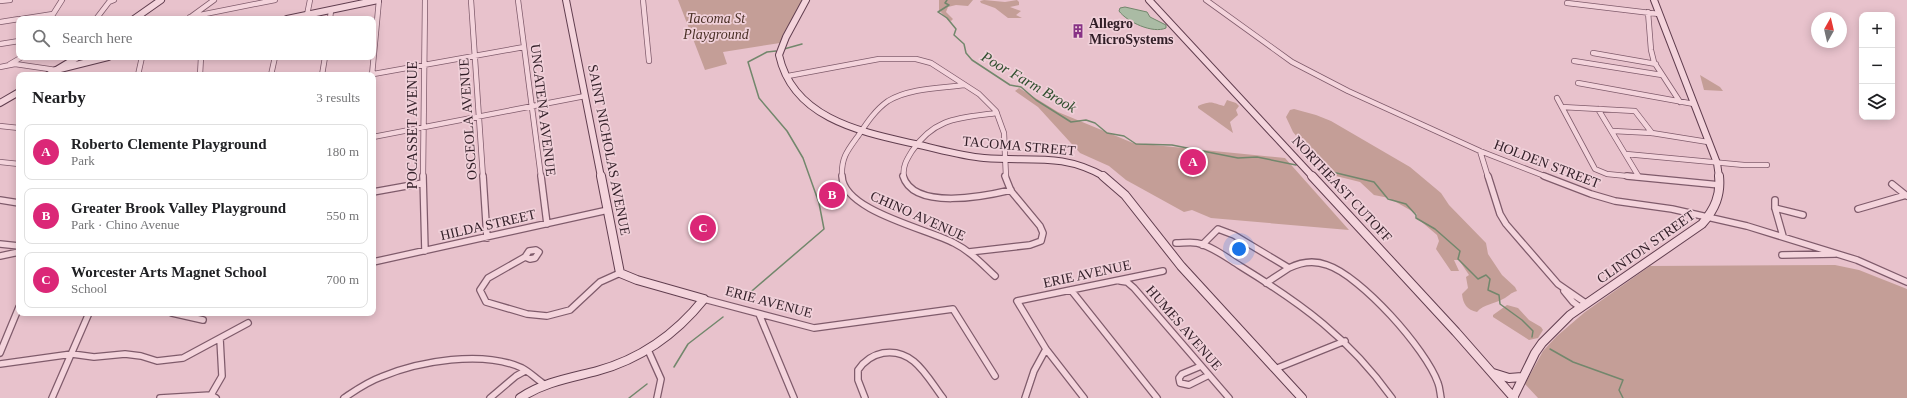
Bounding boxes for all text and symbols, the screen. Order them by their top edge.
park label: Tacoma St Playground [682,11,750,42]
north arrow [1811,12,1847,48]
map controls [1859,12,1895,120]
button: + [1859,12,1895,48]
search box [16,16,376,60]
place label: Allegro MicroSystems [1089,16,1174,47]
building icon: Allegro MicroSystems [1070,23,1086,39]
icon: search [30,27,52,49]
text: Search here [62,30,132,46]
street label: UNCATENA AVENUE [527,43,559,177]
water label: Poor Farm Brook [978,48,1080,116]
button: − [1859,48,1895,84]
street label: OSCEOLA AVENUE [456,57,480,181]
street label: POCASSET AVENUE [405,61,420,189]
street label: SAINT NICHOLAS AVENUE [585,63,633,237]
button: layers [1859,84,1895,120]
text: Nearby [32,88,86,107]
text: 3 results [316,90,360,105]
street label: NORTHEAST CUTOFF [1289,133,1395,245]
street label: TACOMA STREET [962,134,1077,158]
text: Roberto Clemente Playground [71,136,267,152]
street label: HOLDEN STREET [1492,137,1603,191]
text: A [41,144,51,159]
text: 180 m [326,144,359,159]
pin: A [1180,147,1206,177]
text: Park [71,153,95,168]
pin: B [819,180,845,210]
street label: CHINO AVENUE [868,188,968,244]
text: Greater Brook Valley Playground [71,200,286,216]
street label: HILDA STREET [439,207,538,243]
street label: CLINTON STREET [1594,207,1698,286]
text: B [42,208,50,223]
text: 550 m [326,208,359,223]
pin: C [690,213,716,243]
text: Park · Chino Avenue [71,217,179,232]
your location [1229,239,1249,259]
street label: ERIE AVENUE [1042,257,1132,291]
text: Worcester Arts Magnet School [71,264,267,280]
text: C [41,272,51,287]
text: 700 m [326,272,359,287]
text: School [71,281,107,296]
street label: ERIE AVENUE [724,283,814,321]
street label: HUMES AVENUE [1143,283,1225,373]

